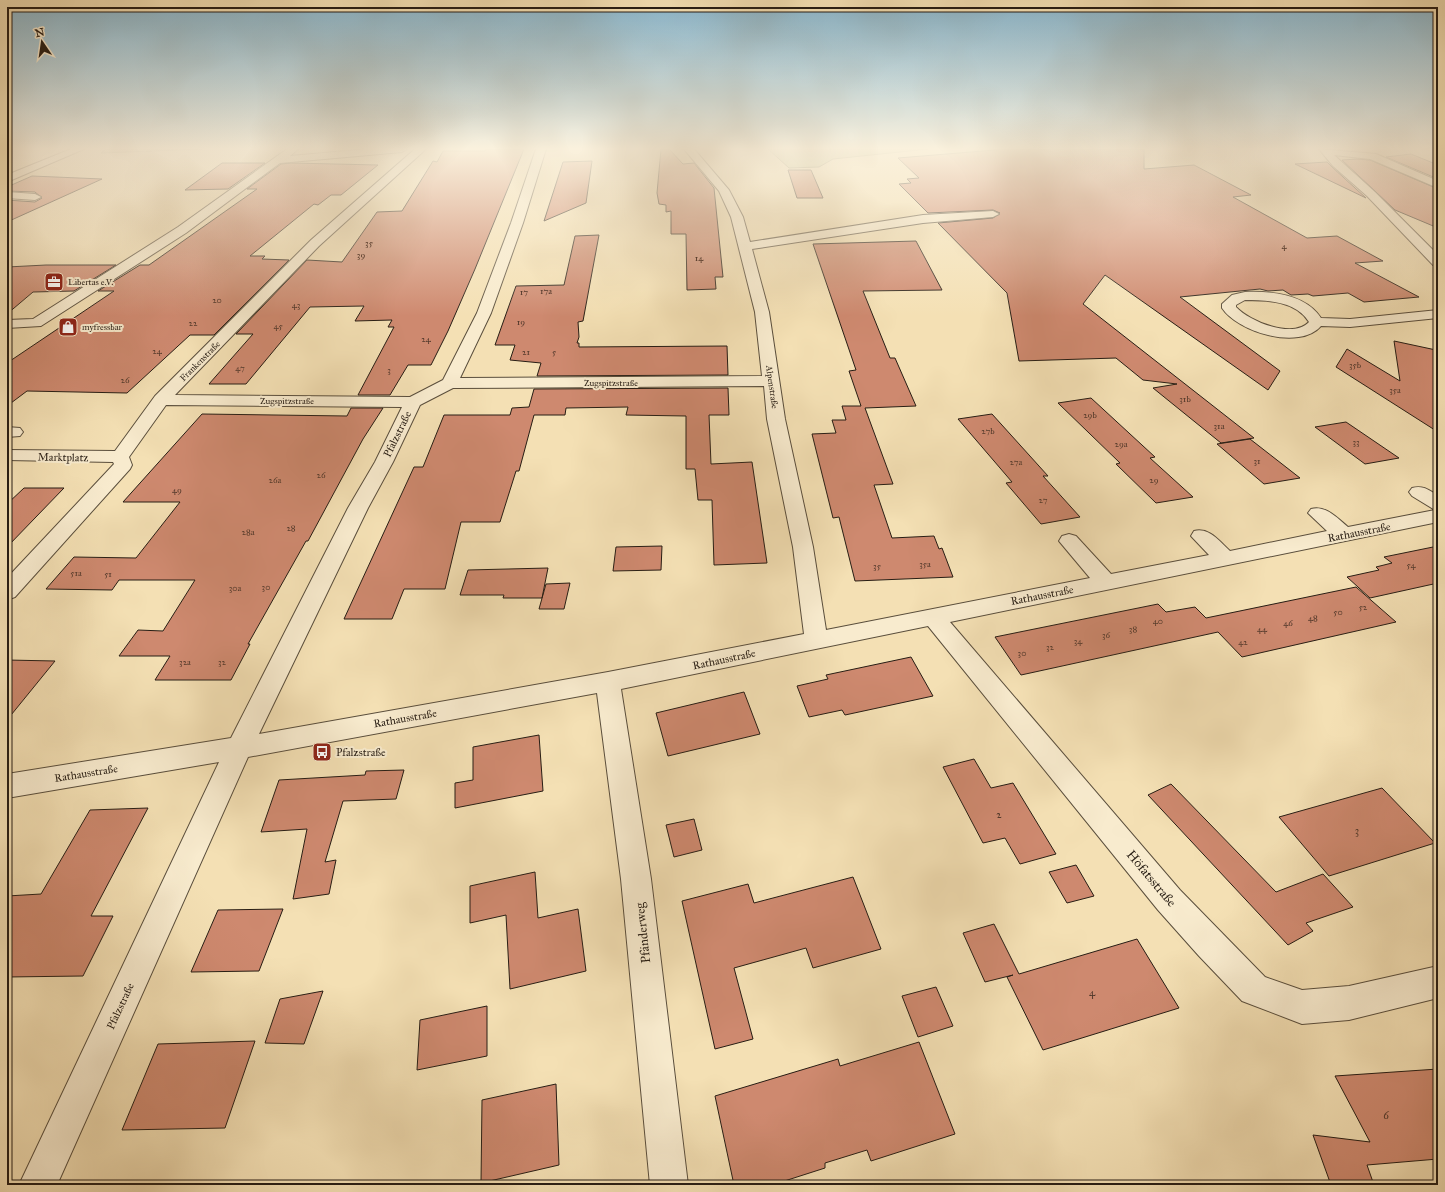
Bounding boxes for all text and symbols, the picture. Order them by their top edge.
north arrow [22,22,62,62]
text: N [34,25,47,40]
house number: 35 [365,237,374,248]
house number: 4 [1281,240,1287,251]
house number: 39 [357,249,365,260]
house number: 14 [695,252,704,263]
office icon: Libertas e.V. [43,271,65,293]
place label: Libertas e.V. [68,276,114,287]
house number: 17a [540,285,552,296]
house number: 17 [520,286,528,297]
house number: 20 [212,294,222,305]
house number: 43 [292,299,301,310]
shop icon: myfressbar [57,316,79,338]
house number: 19 [517,316,525,327]
house number: 22 [189,317,198,328]
house number: 45 [273,320,283,331]
place label: myfressbar [82,321,122,332]
house number: 24 [421,333,432,344]
street label: Frankenstraße [177,338,222,383]
house number: 24 [152,345,163,356]
house number: 21 [522,346,530,357]
house number: 5 [552,346,557,357]
house number: 35b [1349,359,1362,370]
house number: 47 [235,362,245,373]
house number: 3 [387,364,391,375]
street label: Alpenstraße [764,364,781,410]
house number: 26 [120,374,130,385]
street label: Zugspitzstraße [584,377,638,389]
house number: 35a [1389,384,1401,395]
house number: 31b [1179,393,1191,404]
street label: Zugspitzstraße [260,395,314,407]
street label: Pfalzstraße [381,409,414,459]
house number: 29b [1083,409,1097,420]
house number: 31a [1214,420,1225,431]
house number: 27b [981,425,995,436]
house number: 33 [1352,436,1360,447]
house number: 29a [1114,438,1128,449]
street label: Marktplatz [37,451,89,464]
house number: 31 [1253,455,1261,466]
house number: 27a [1010,456,1023,467]
house number: 26 [316,469,326,480]
house number: 26a [269,474,282,485]
house number: 29 [1149,474,1159,485]
house number: 49 [172,484,182,495]
house number: 27 [1039,494,1048,505]
street label: Rathausstraße [1327,520,1392,545]
house number: 28 [286,522,296,533]
house number: 28a [241,526,255,537]
house number: 35a [919,558,931,569]
house number: 54 [1407,559,1416,570]
house number: 35 [873,560,882,571]
house number: 51a [70,567,82,578]
house number: 51 [104,568,112,579]
house number: 30 [262,581,270,592]
house number: 30a [229,582,242,593]
street label: Rathausstraße [1010,583,1075,608]
house number: 52 [1359,601,1368,612]
house number: 50 [1333,606,1343,617]
house number: 48 [1308,612,1318,623]
house number: 40 [1153,615,1163,626]
house number: 46 [1283,617,1293,628]
house number: 38 [1129,623,1137,634]
house number: 44 [1257,623,1268,634]
house number: 36 [1102,629,1110,640]
house number: 34 [1074,635,1083,646]
house number: 42 [1238,636,1248,647]
house number: 32 [1046,641,1055,652]
street label: Rathausstraße [692,646,757,672]
house number: 30 [1018,647,1026,658]
house number: 32a [179,656,191,667]
house number: 32 [218,656,227,667]
street label: Rathausstraße [373,706,438,730]
bus stop icon: Pfalzstraße [311,741,333,763]
place label: Pfalzstraße [336,746,386,759]
street label: Rathausstraße [54,762,119,785]
house number: 2 [996,808,1002,821]
house number: 3 [1355,824,1359,837]
street label: Höfatsstraße [1123,847,1180,911]
street label: Pfänderweg [632,901,654,964]
street label: Pfalzstraße [104,981,137,1031]
house number: 4 [1089,986,1096,999]
house number: 6 [1383,1109,1389,1122]

